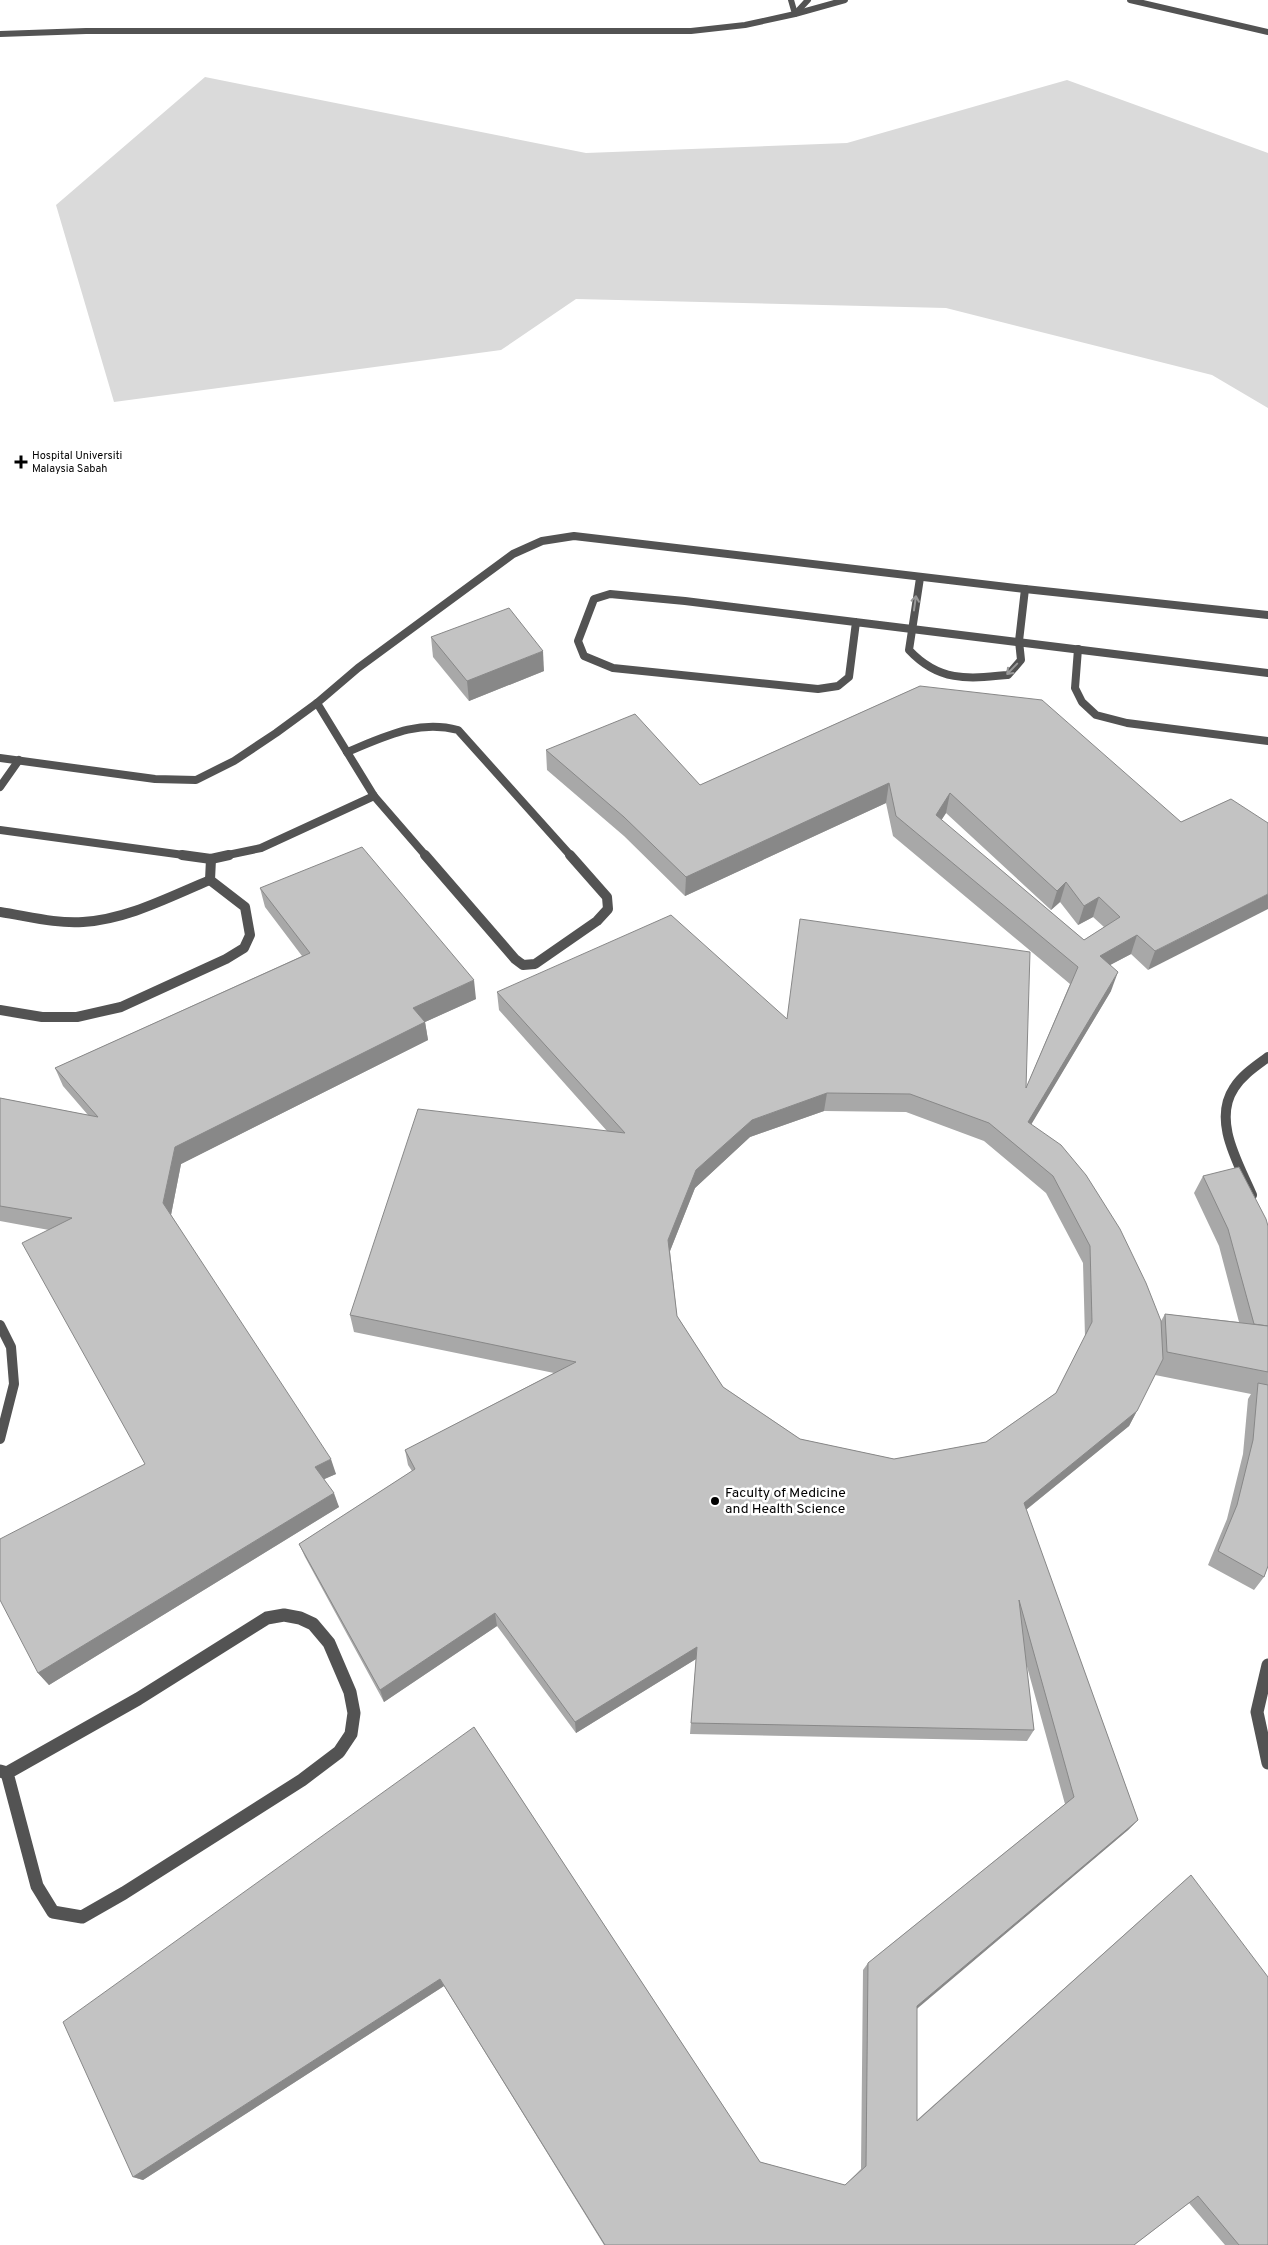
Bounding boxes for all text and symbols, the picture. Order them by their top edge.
place label: Hospital Universiti Malaysia Sabah [32,449,122,476]
marker: Hospital Universiti Malaysia Sabah [14,455,28,469]
one-way arrow [911,595,921,611]
one-way arrow [1007,662,1019,675]
place label: Faculty of Medicine and Health Science [725,1485,846,1518]
marker: Faculty of Medicine and Health Science [709,1495,721,1507]

